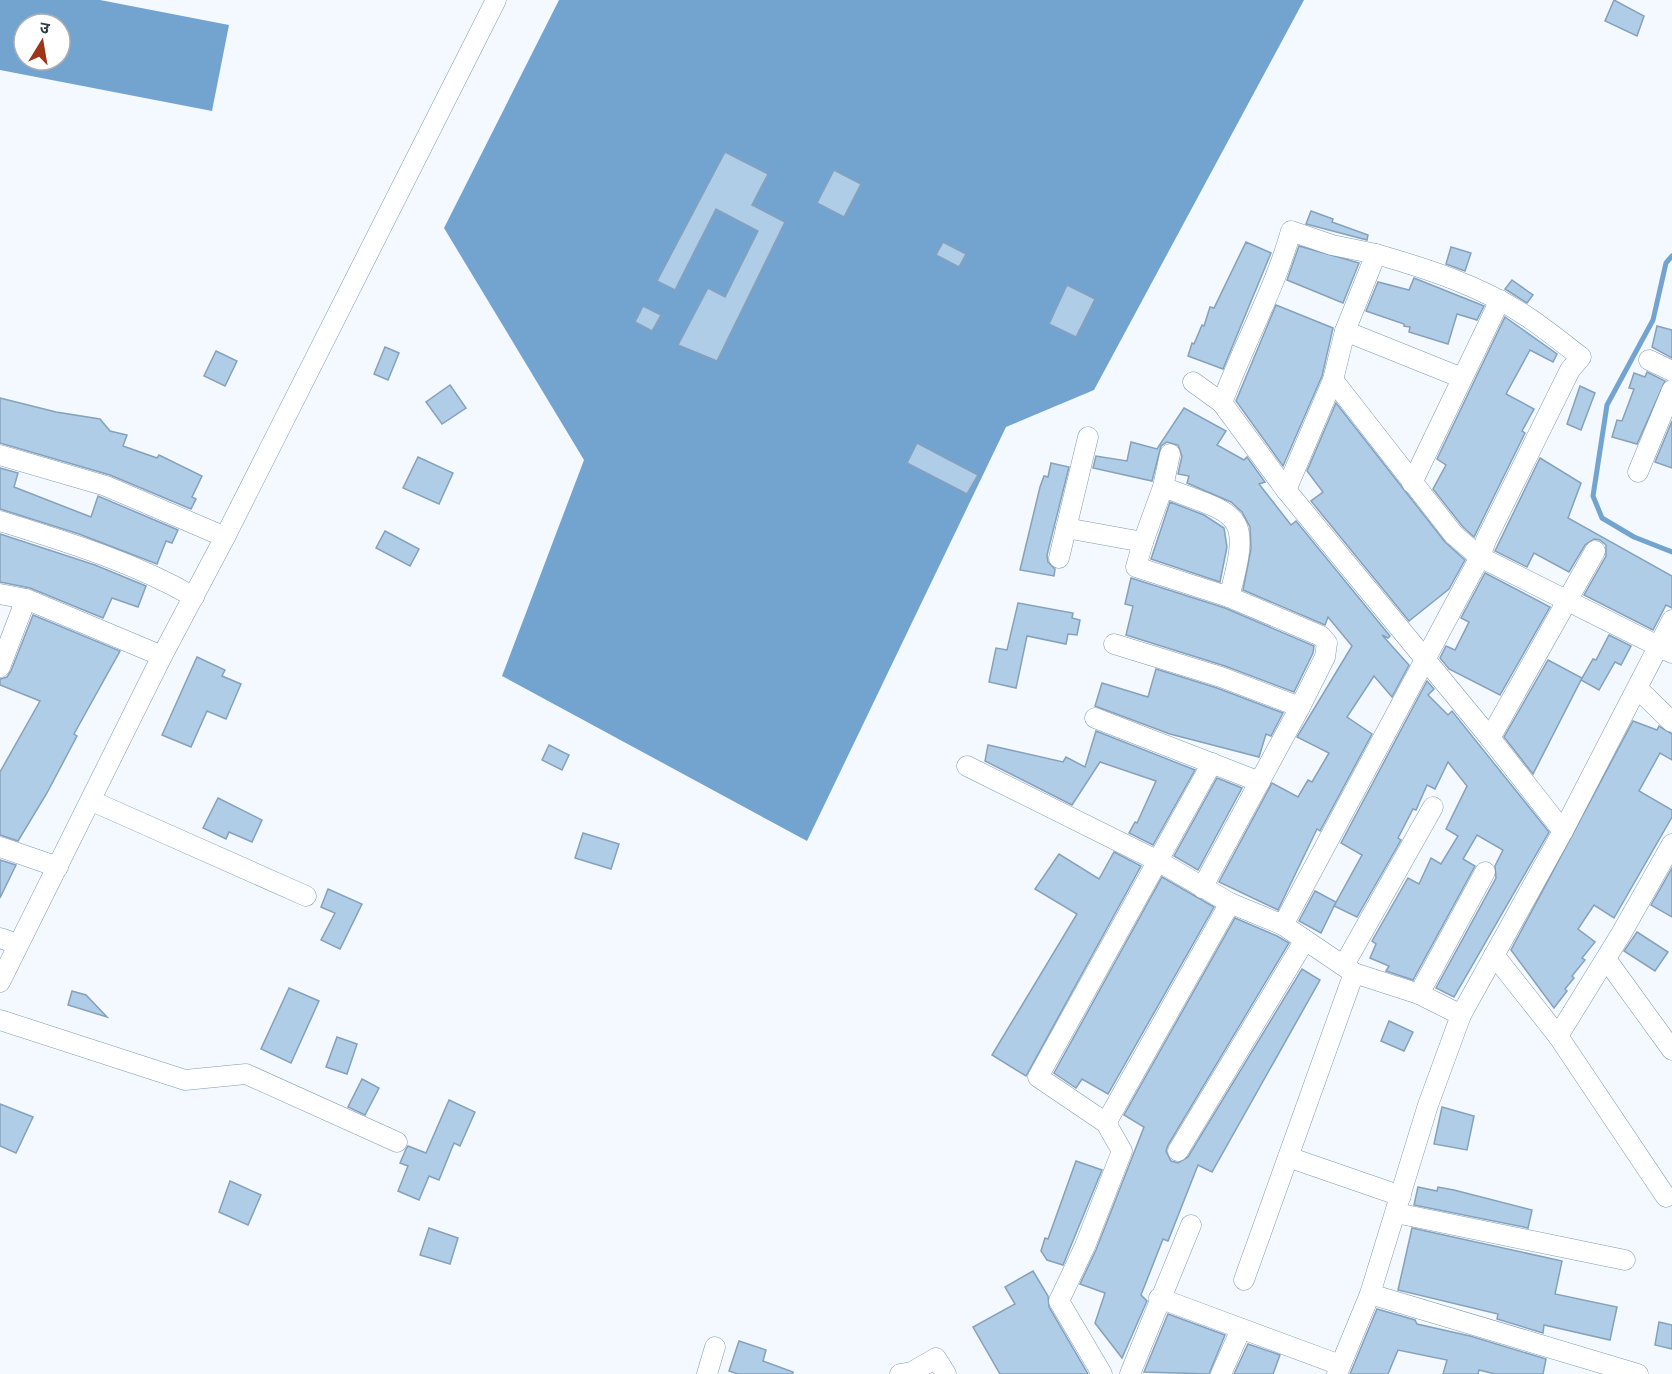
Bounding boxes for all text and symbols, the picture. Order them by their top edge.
north arrow [12,12,72,72]
text: उ [38,18,52,38]

